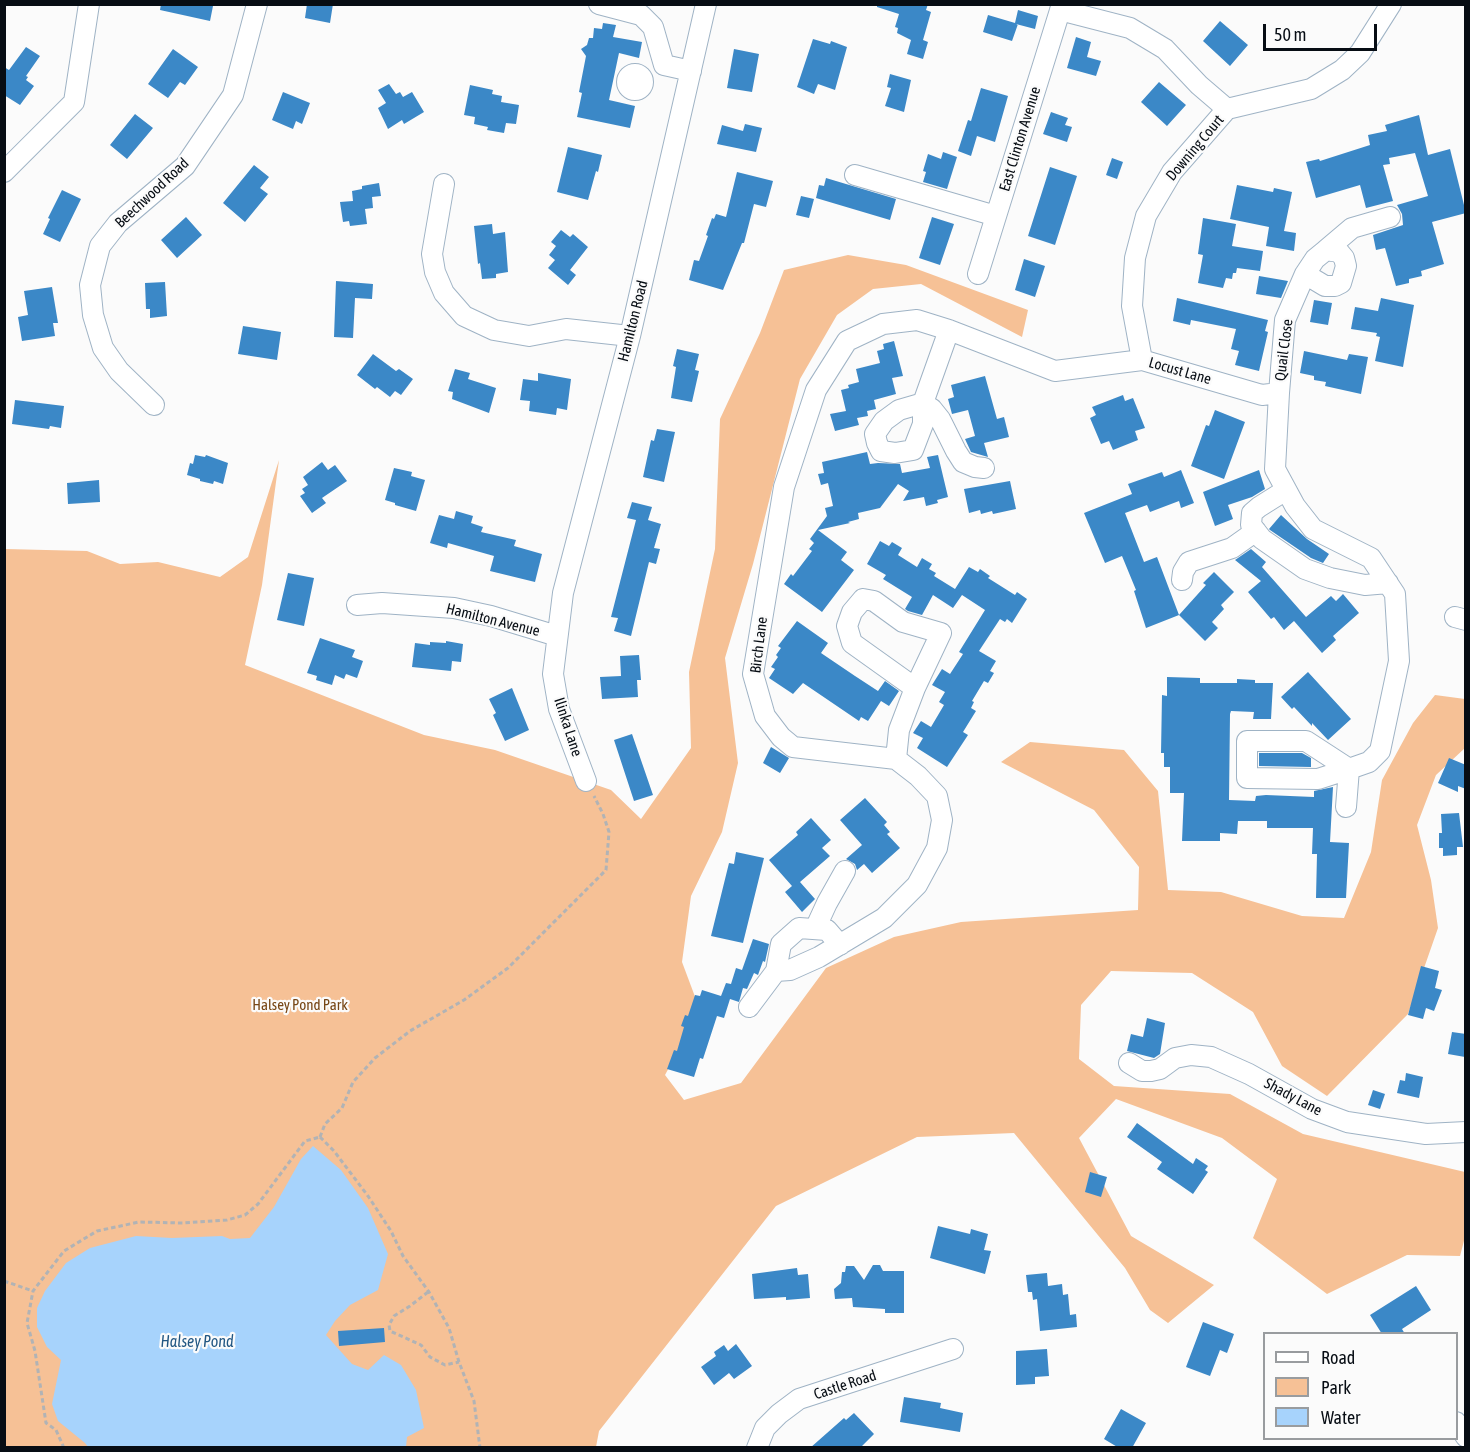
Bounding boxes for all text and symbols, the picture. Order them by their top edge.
scale bar [1266,12,1380,50]
text: 50 m [1274,24,1306,45]
street label: East Clinton Avenue [996,84,1044,194]
street label: Downing Court [1162,111,1228,185]
street label: Beechwood Road [111,154,193,232]
street label: Hamilton Road [614,279,652,363]
street label: Quail Close [1271,318,1297,382]
street label: Locust Lane [1147,354,1213,388]
street label: Hamilton Avenue [444,600,542,640]
street label: Birch Lane [747,616,771,674]
street label: Ilinka Lane [550,695,586,759]
park label: Halsey Pond Park [252,996,348,1014]
street label: Shady Lane [1261,1074,1325,1120]
water label: Halsey Pond [160,1332,234,1352]
legend [1263,1332,1458,1440]
text: Road [1321,1347,1355,1368]
street label: Castle Road [811,1366,879,1404]
text: Park [1321,1377,1351,1398]
text: Water [1321,1407,1360,1428]

